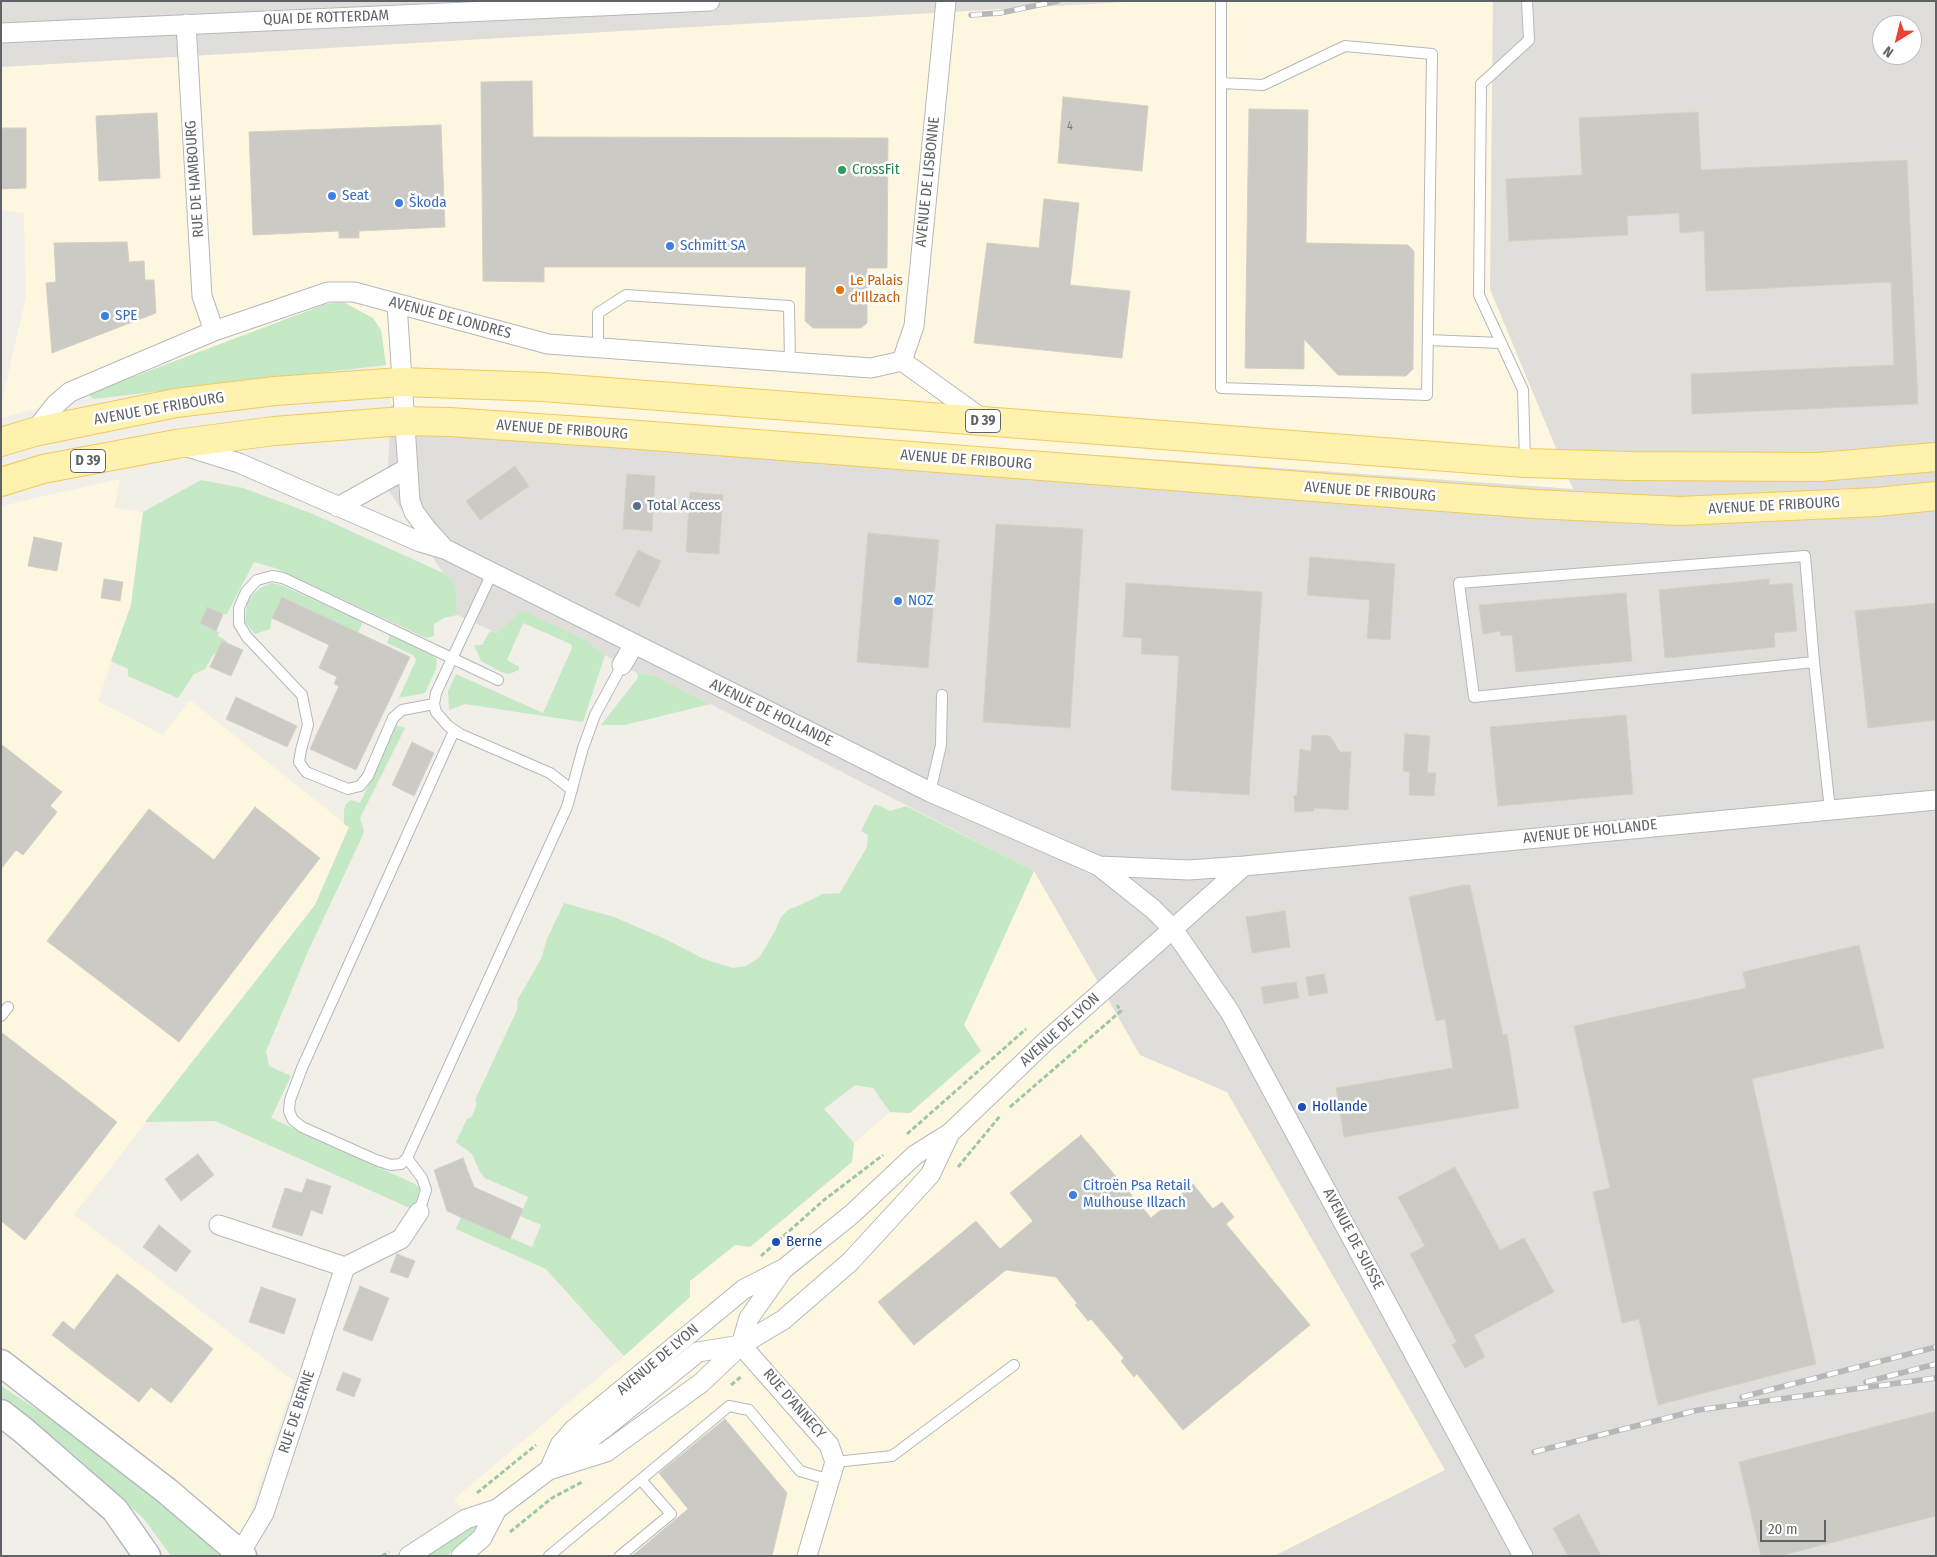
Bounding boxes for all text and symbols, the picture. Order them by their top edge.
street label: QUAI DE ROTTERDAM [263,7,389,29]
north arrow [1872,15,1922,65]
text: N [1880,42,1897,61]
street label: AVENUE DE LISBONNE [912,116,944,248]
street label: RUE DE HAMBOURG [182,120,208,238]
house number: 4 [1067,120,1073,134]
place label: CrossFit [852,161,900,179]
marker: CrossFit [836,164,848,176]
place label: Seat [342,187,369,205]
marker: Seat [326,190,338,202]
place label: Škoda [409,194,447,212]
marker: Škoda [393,197,405,209]
place label: Schmitt SA [680,237,746,255]
marker: Schmitt SA [664,240,676,252]
place label: Le Palais d'Illzach [850,272,903,307]
marker: Le Palais d'Illzach [834,284,846,296]
street label: AVENUE DE LONDRES [387,293,513,343]
place label: SPE [115,307,137,325]
marker: SPE [99,310,111,322]
street label: AVENUE DE FRIBOURG [93,389,225,429]
road number: D 39 [966,410,1000,432]
street label: AVENUE DE FRIBOURG [496,416,628,444]
street label: AVENUE DE FRIBOURG [900,446,1032,474]
road number: D 39 [70,450,106,472]
street label: AVENUE DE FRIBOURG [1304,478,1436,506]
street label: AVENUE DE FRIBOURG [1708,494,1840,518]
place label: Total Access [647,497,721,515]
marker: Total Access [631,500,643,512]
place label: NOZ [908,592,933,610]
marker: NOZ [892,595,904,607]
street label: AVENUE DE HOLLANDE [707,675,835,751]
street label: AVENUE DE HOLLANDE [1522,816,1658,848]
street label: AVENUE DE LYON [1016,990,1104,1070]
place label: Hollande [1312,1098,1368,1116]
marker: Hollande [1296,1101,1308,1113]
place label: Citroën Psa Retail Mulhouse Illzach [1083,1177,1191,1212]
street label: AVENUE DE SUISSE [1319,1185,1387,1293]
marker: Citroën Psa Retail Mulhouse Illzach [1067,1189,1079,1201]
place label: Berne [786,1233,822,1251]
marker: Berne [770,1236,782,1248]
street label: AVENUE DE LYON [614,1321,702,1399]
street label: RUE D'ANNECY [759,1365,829,1443]
street label: RUE DE BERNE [275,1368,319,1456]
scale bar [1762,1510,1828,1542]
text: 20 m [1768,1520,1798,1538]

